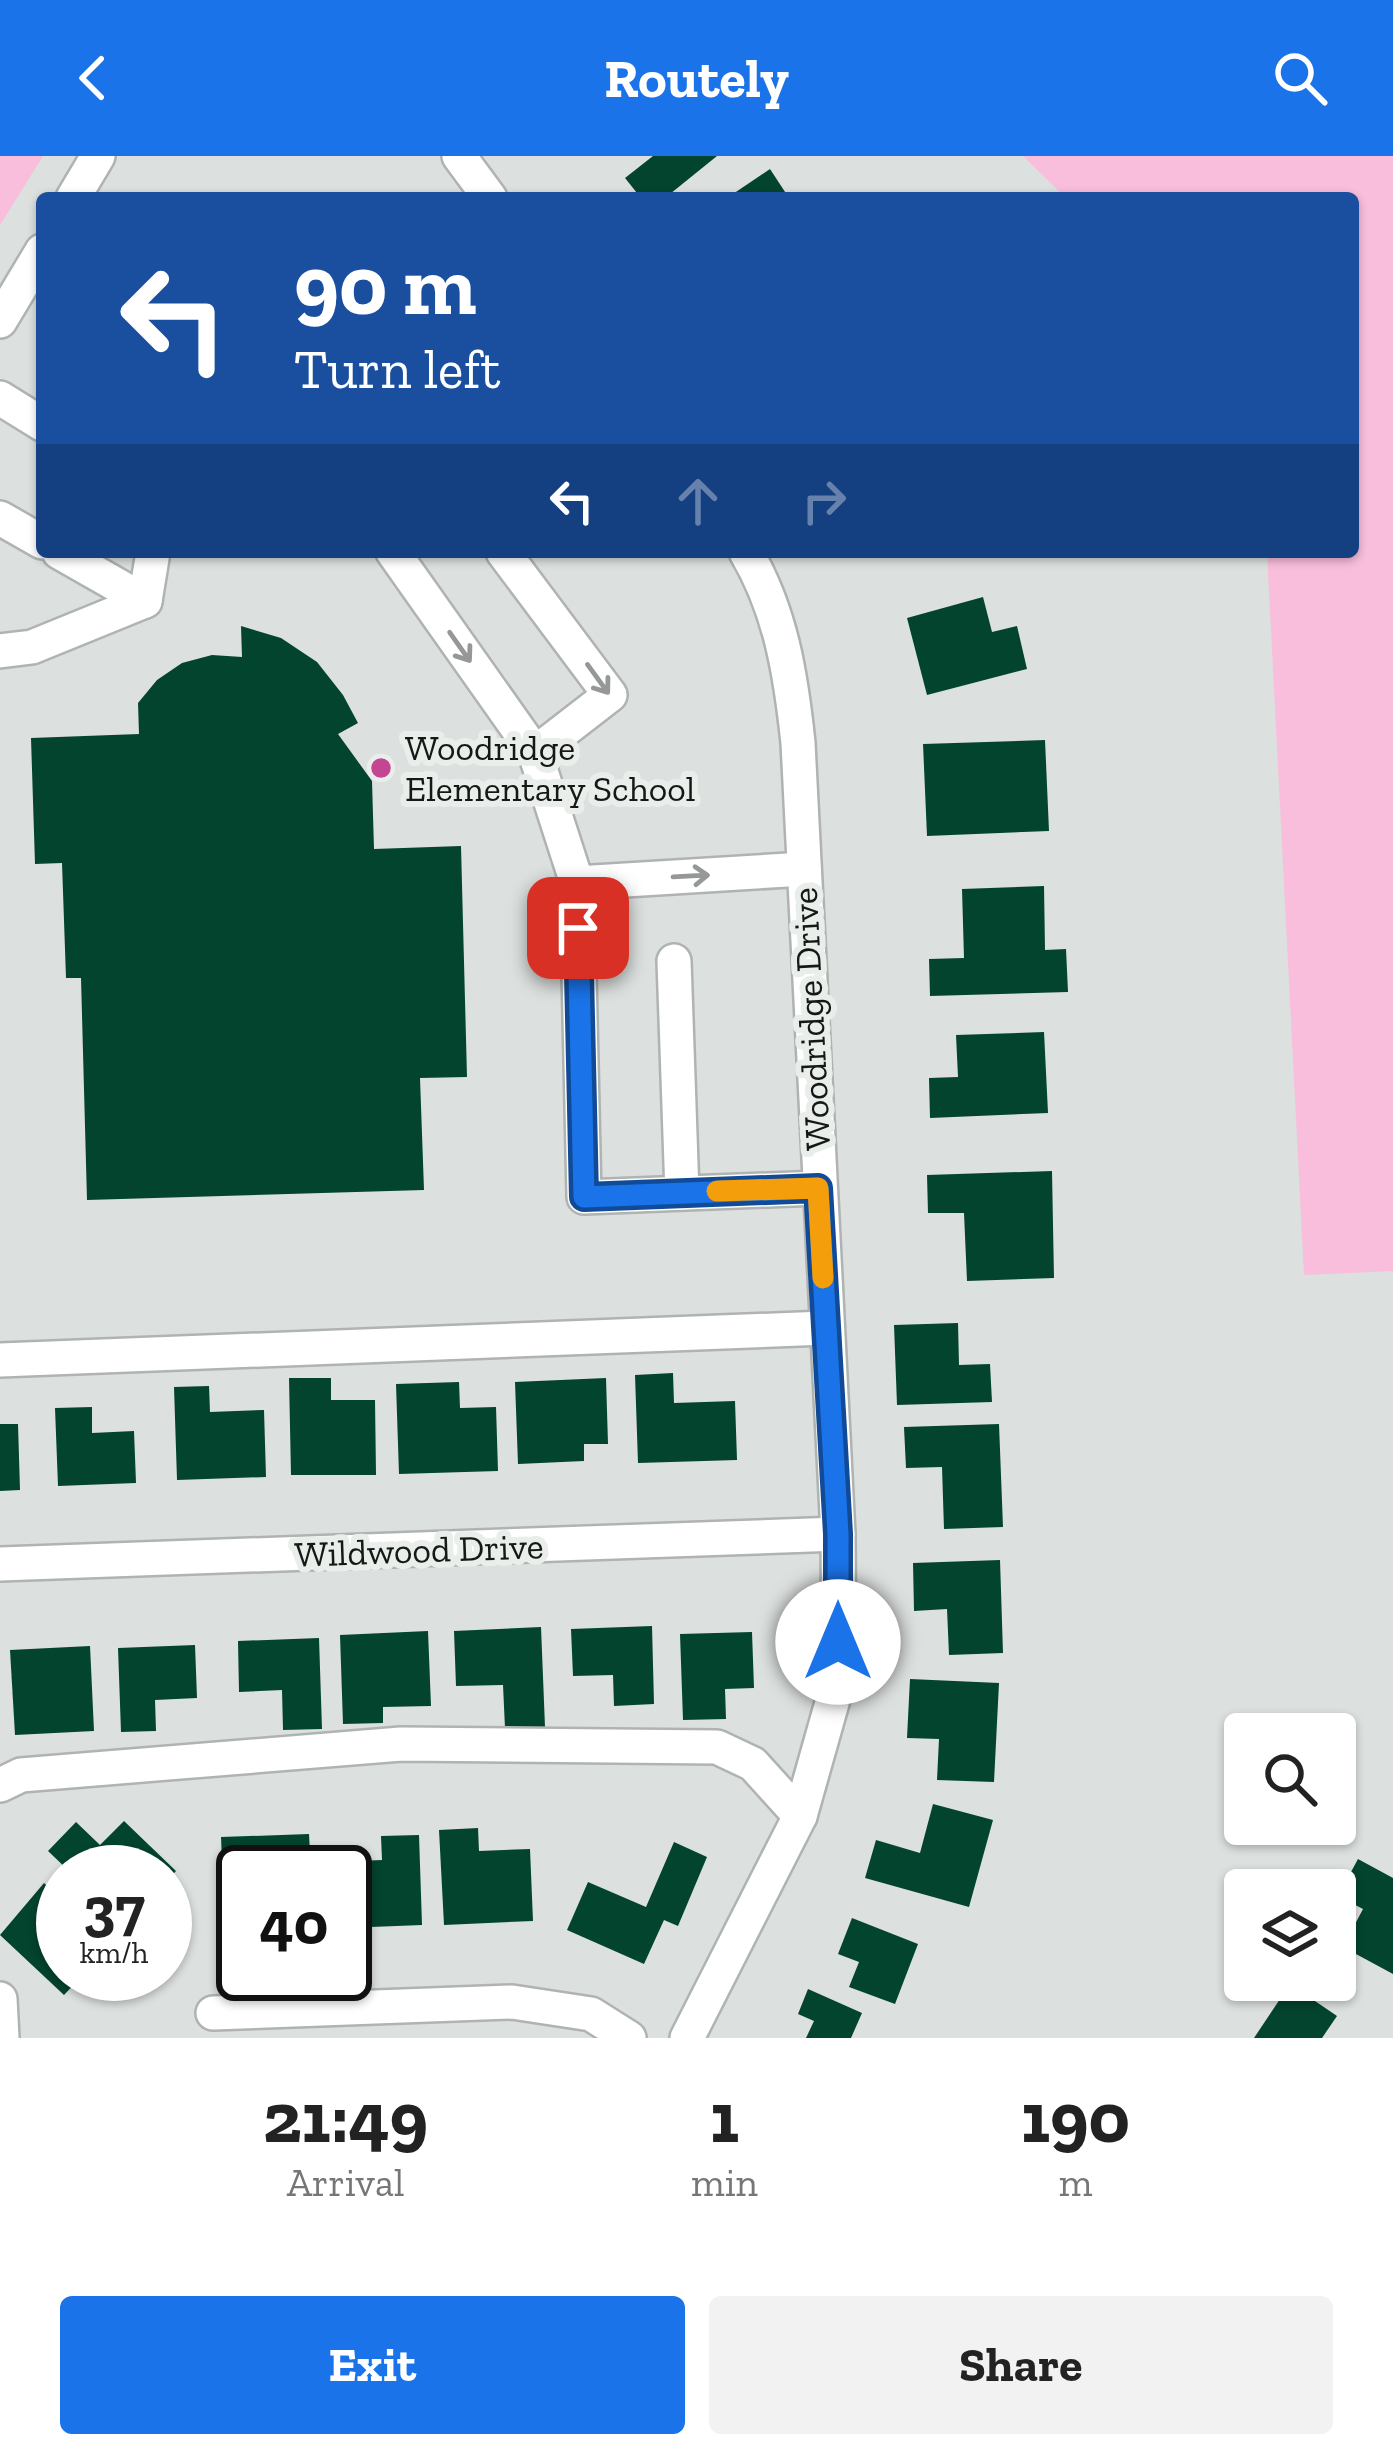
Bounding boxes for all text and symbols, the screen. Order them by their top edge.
icon: back [60,45,126,111]
icon: search [1267,45,1333,111]
text: Routely [604,46,789,111]
text: 90 m [294,235,477,336]
icon: left [96,240,252,396]
text: Turn left [294,337,501,402]
icon: left [539,468,605,534]
icon: ahead [665,468,731,534]
icon: right [791,468,857,534]
one-way arrow [447,630,472,664]
one-way arrow [585,662,610,695]
place label: Woodridge Elementary School [405,726,695,810]
marker: Woodridge Elementary School [368,755,394,781]
one-way arrow [671,864,710,887]
pin [527,877,629,979]
street label: Woodridge Drive [783,886,839,1152]
icon: arrive [545,895,611,961]
street label: Wildwood Drive [294,1524,544,1576]
position arrow [775,1579,901,1705]
map controls [1224,1713,1356,2001]
button: search [1224,1713,1356,1845]
speed limit sign: 40 [216,1845,372,2001]
button: layers [1224,1869,1356,2001]
text: 37 [83,1872,145,1944]
text: km/h [80,1935,148,1971]
text: 21:49 [263,2074,428,2160]
text: 1 [710,2074,739,2160]
text: 190 [1021,2074,1130,2160]
text: Arrival [287,2159,404,2206]
text: min [691,2159,758,2206]
text: m [1059,2159,1092,2206]
button: Exit [60,2296,685,2434]
button: Share [709,2296,1333,2434]

